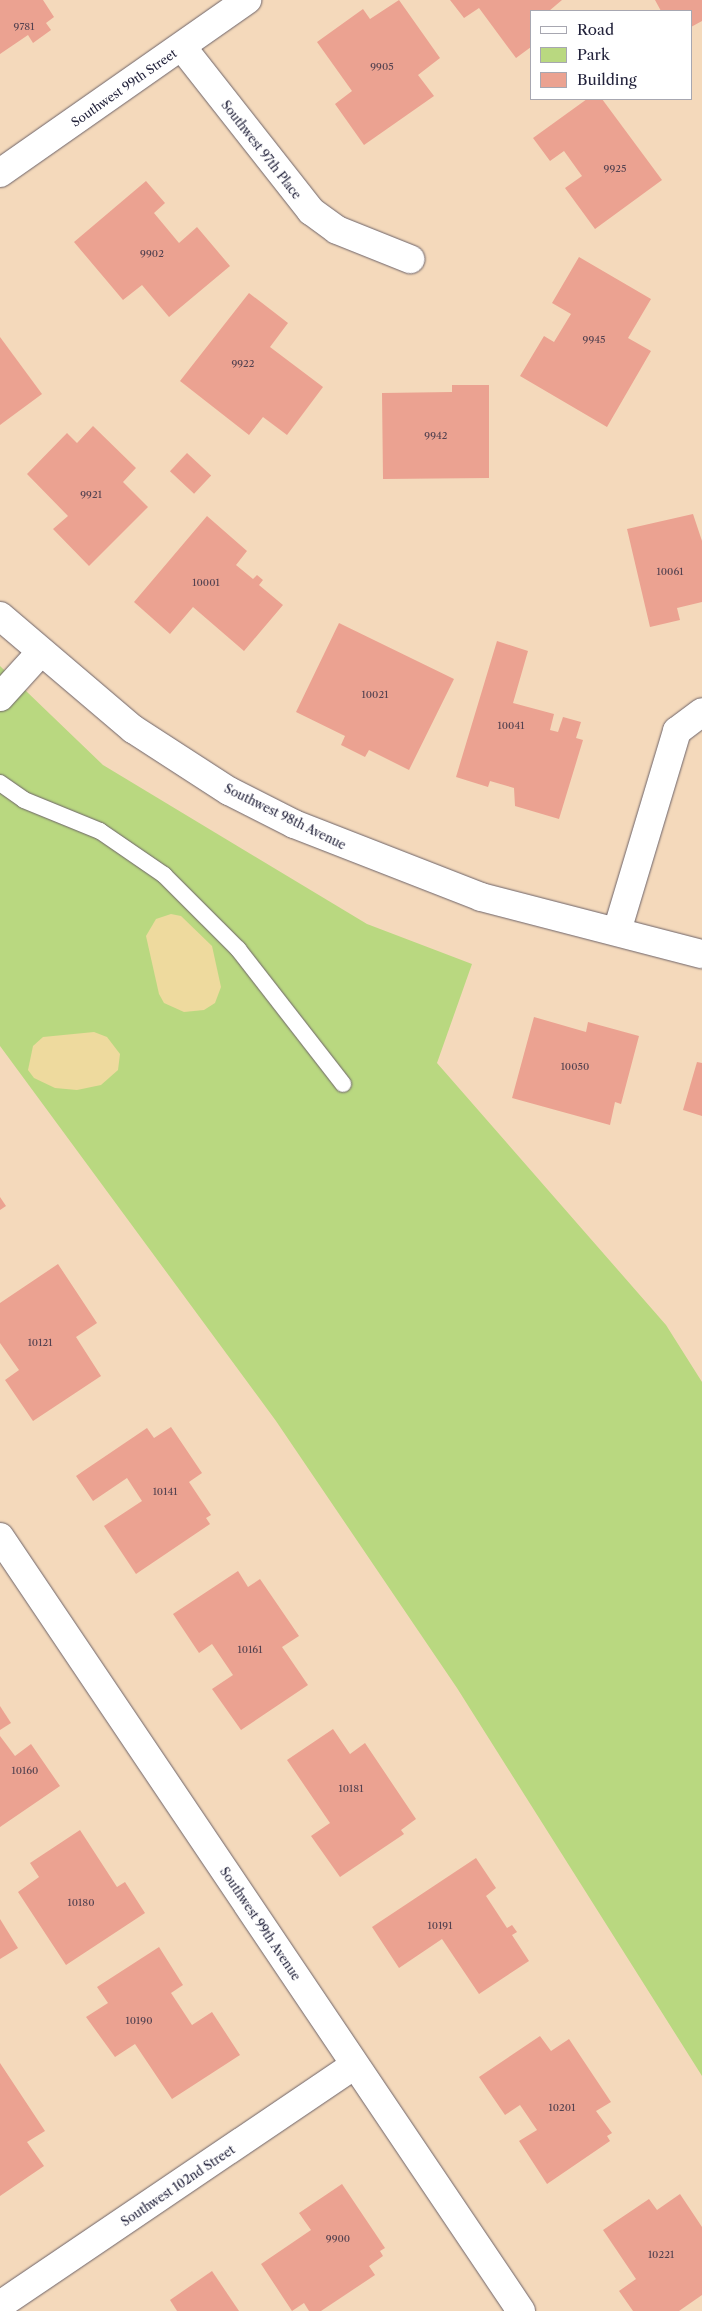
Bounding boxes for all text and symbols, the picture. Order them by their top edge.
legend [530,10,692,100]
text: Road [577,20,614,39]
house number: 9781 [14,21,34,33]
text: Park [577,45,610,64]
street label: Southwest 99th Street [69,46,179,130]
house number: 9905 [370,61,394,73]
text: Building [577,70,637,89]
street label: Southwest 97th Place [218,98,304,202]
house number: 9925 [604,163,626,175]
house number: 9902 [140,248,164,260]
house number: 9945 [583,334,605,346]
house number: 9922 [231,358,255,370]
house number: 9942 [424,430,448,442]
house number: 9921 [80,489,102,501]
house number: 10061 [657,566,683,578]
house number: 10001 [192,577,220,589]
house number: 10021 [362,689,388,701]
house number: 10041 [498,720,524,732]
street label: Southwest 98th Avenue [222,781,348,853]
house number: 10050 [561,1061,589,1073]
house number: 10121 [28,1337,52,1349]
house number: 10141 [153,1486,177,1498]
house number: 10161 [238,1644,262,1656]
house number: 10160 [12,1765,38,1777]
house number: 10181 [339,1783,363,1795]
street label: Southwest 99th Avenue [217,1864,303,1984]
house number: 10180 [67,1897,95,1909]
house number: 10191 [428,1920,452,1932]
house number: 10190 [126,2015,152,2027]
house number: 10201 [549,2102,575,2114]
street label: Southwest 102nd Street [118,2143,238,2229]
house number: 9900 [326,2233,350,2245]
house number: 10221 [648,2249,674,2261]

